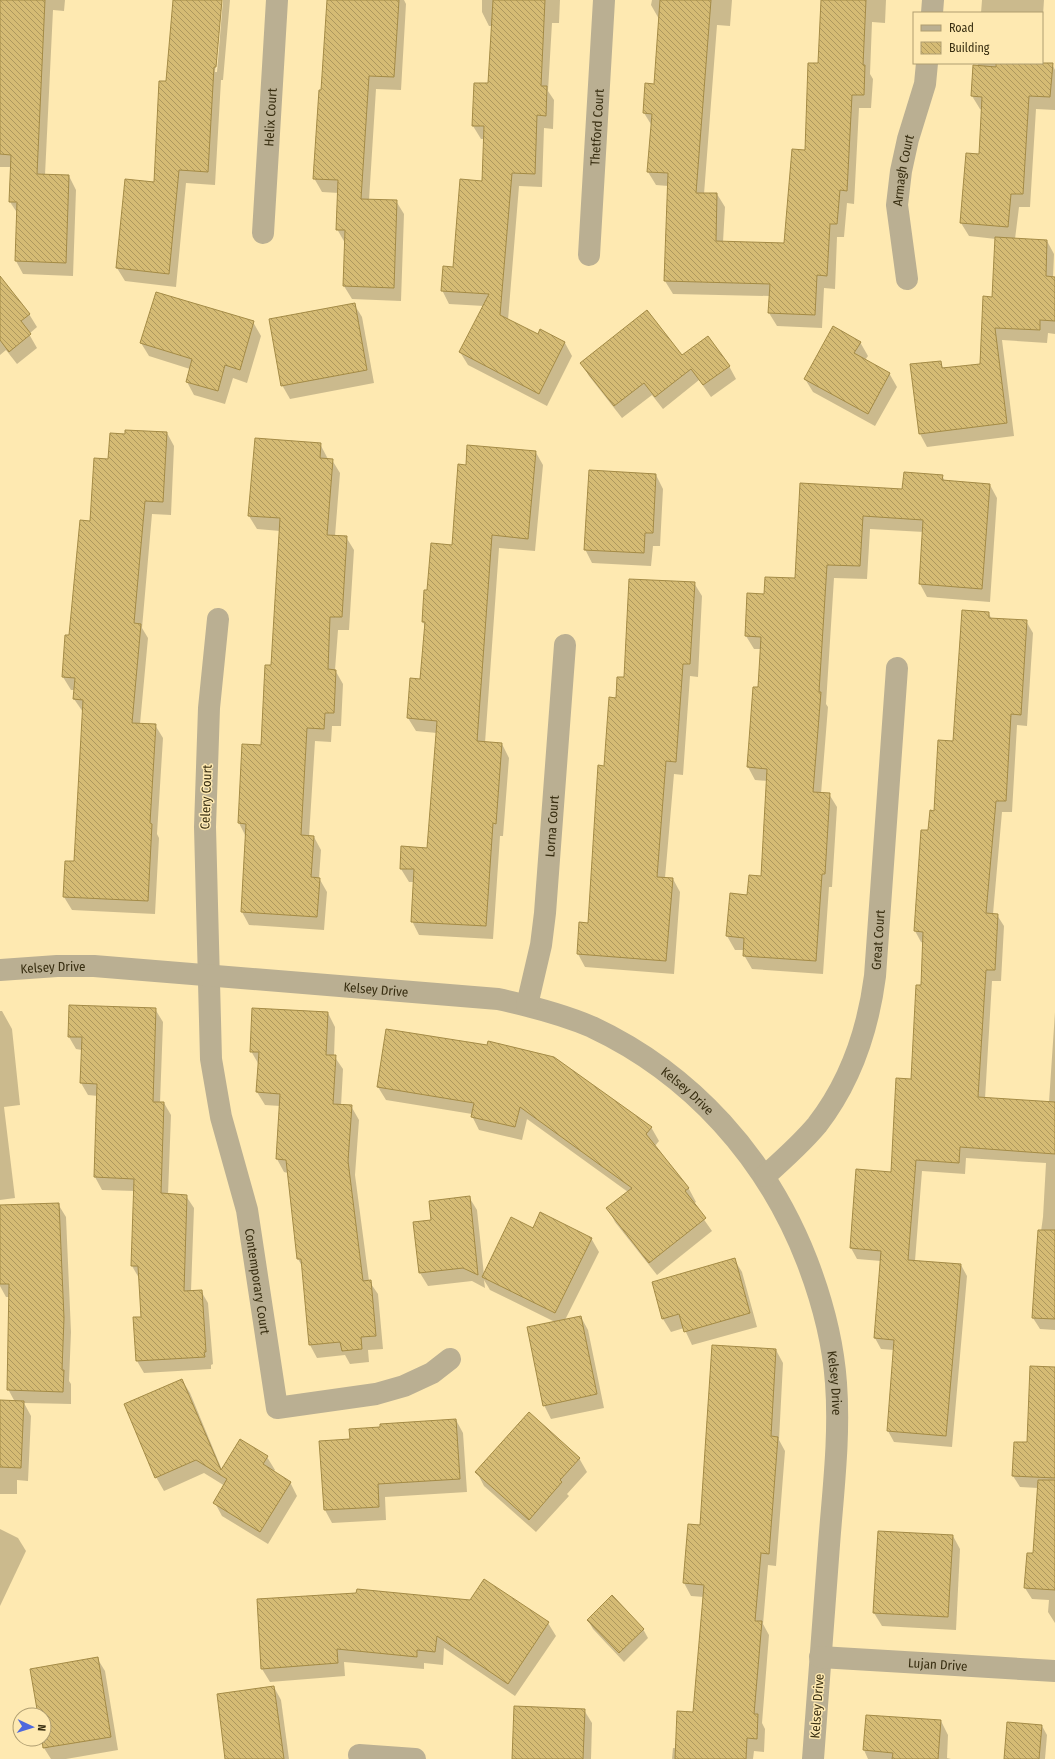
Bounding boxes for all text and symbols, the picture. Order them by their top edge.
legend [913,12,1043,64]
text: Road [949,21,974,35]
text: Building [949,41,990,55]
street label: Helix Court [261,87,279,147]
street label: Thetford Court [587,87,606,166]
street label: Armagh Court [889,132,917,207]
street label: Celery Court [197,764,215,830]
street label: Lorna Court [542,794,561,858]
street label: Great Court [868,908,887,970]
street label: Kelsey Drive [20,958,85,976]
street label: Kelsey Drive [343,979,409,999]
street label: Kelsey Drive [658,1063,717,1117]
street label: Contemporary Court [242,1227,273,1336]
street label: Kelsey Drive [825,1349,845,1415]
street label: Lujan Drive [908,1655,968,1673]
street label: Kelsey Drive [807,1673,827,1739]
north arrow [12,1707,52,1747]
text: N [35,1724,48,1731]

